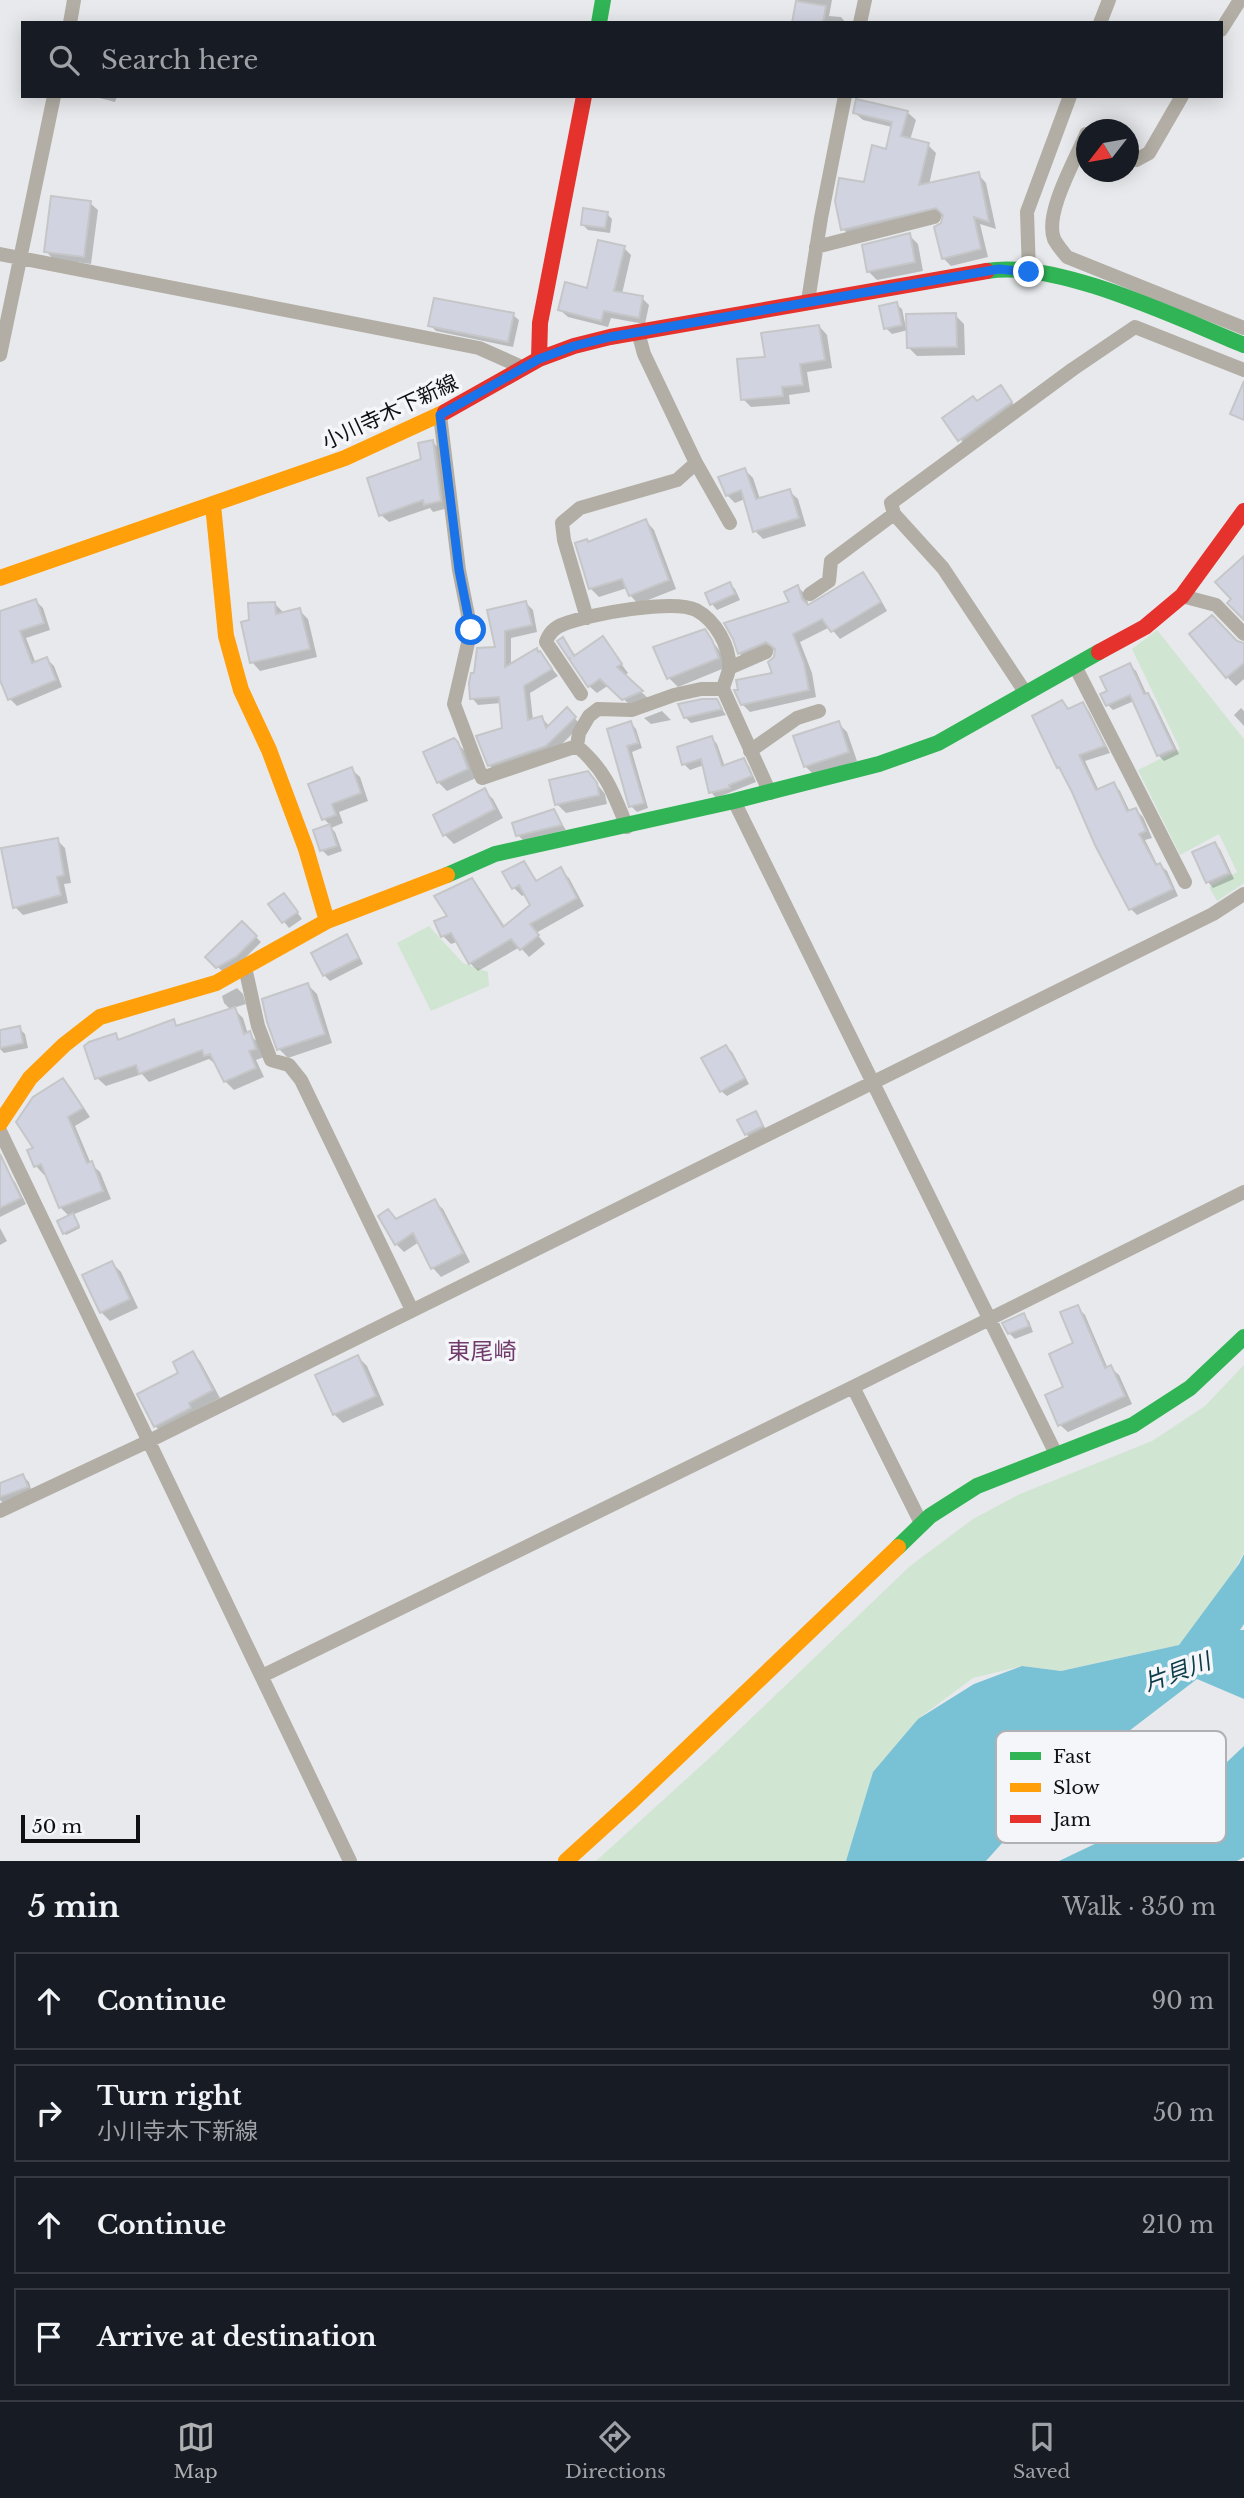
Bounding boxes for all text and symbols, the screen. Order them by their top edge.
search box [21,21,1223,98]
icon: search [45,41,83,79]
text: Search here [101,44,258,76]
north arrow [1076,119,1139,182]
route end [1013,256,1044,287]
street label: 小川寺木下新線 [318,369,462,455]
route start [455,614,486,645]
district label: 東尾崎 [448,1337,517,1365]
water label: 片貝川 [1140,1646,1217,1697]
legend [996,1731,1226,1843]
text: Fast [1053,1745,1092,1768]
text: Slow [1053,1776,1100,1799]
text: Jam [1050,1808,1091,1831]
scale bar [21,1812,140,1844]
text: 50 m [32,1815,82,1838]
text: 5 min [28,1888,120,1925]
text: Walk · 350 m [1062,1893,1216,1921]
icon: ahead [30,1982,68,2020]
text: Continue [97,1985,226,2017]
text: 90 m [1152,1987,1214,2015]
text: Turn right [97,2080,242,2112]
icon: right [30,2094,68,2132]
text: 50 m [1153,2099,1214,2127]
text: 小川寺木下新線 [97,2117,258,2145]
icon: ahead [30,2206,68,2244]
text: Continue [97,2209,226,2241]
text: 210 m [1142,2211,1214,2239]
icon: arrive [30,2318,68,2356]
text: Arrive at destination [97,2321,377,2353]
tab: Map [174,2418,218,2483]
tab: Directions [565,2418,666,2483]
tab: Saved [1013,2418,1070,2483]

